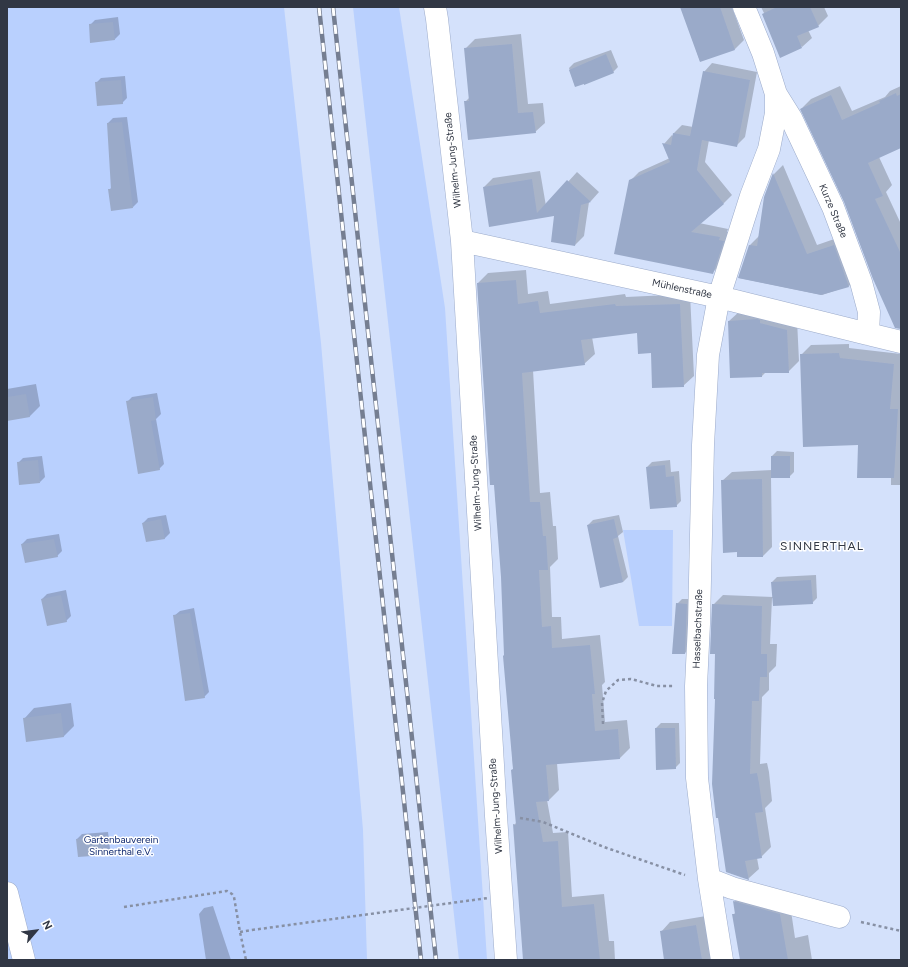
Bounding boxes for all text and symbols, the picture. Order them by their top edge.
street label: Wilhelm-Jung-Straße [442,112,464,208]
street label: Kurze Straße [816,182,850,240]
street label: Mühlenstraße [651,277,713,301]
street label: Wilhelm-Jung-Straße [467,435,485,531]
district label: SINNERTHAL [780,539,864,553]
street label: Hasselbachstraße [691,589,705,669]
street label: Wilhelm-Jung-Straße [487,758,505,854]
park label: Gartenbauverein Sinnerthal e.V. [84,834,158,858]
north arrow [16,911,56,951]
text: N [39,918,55,932]

